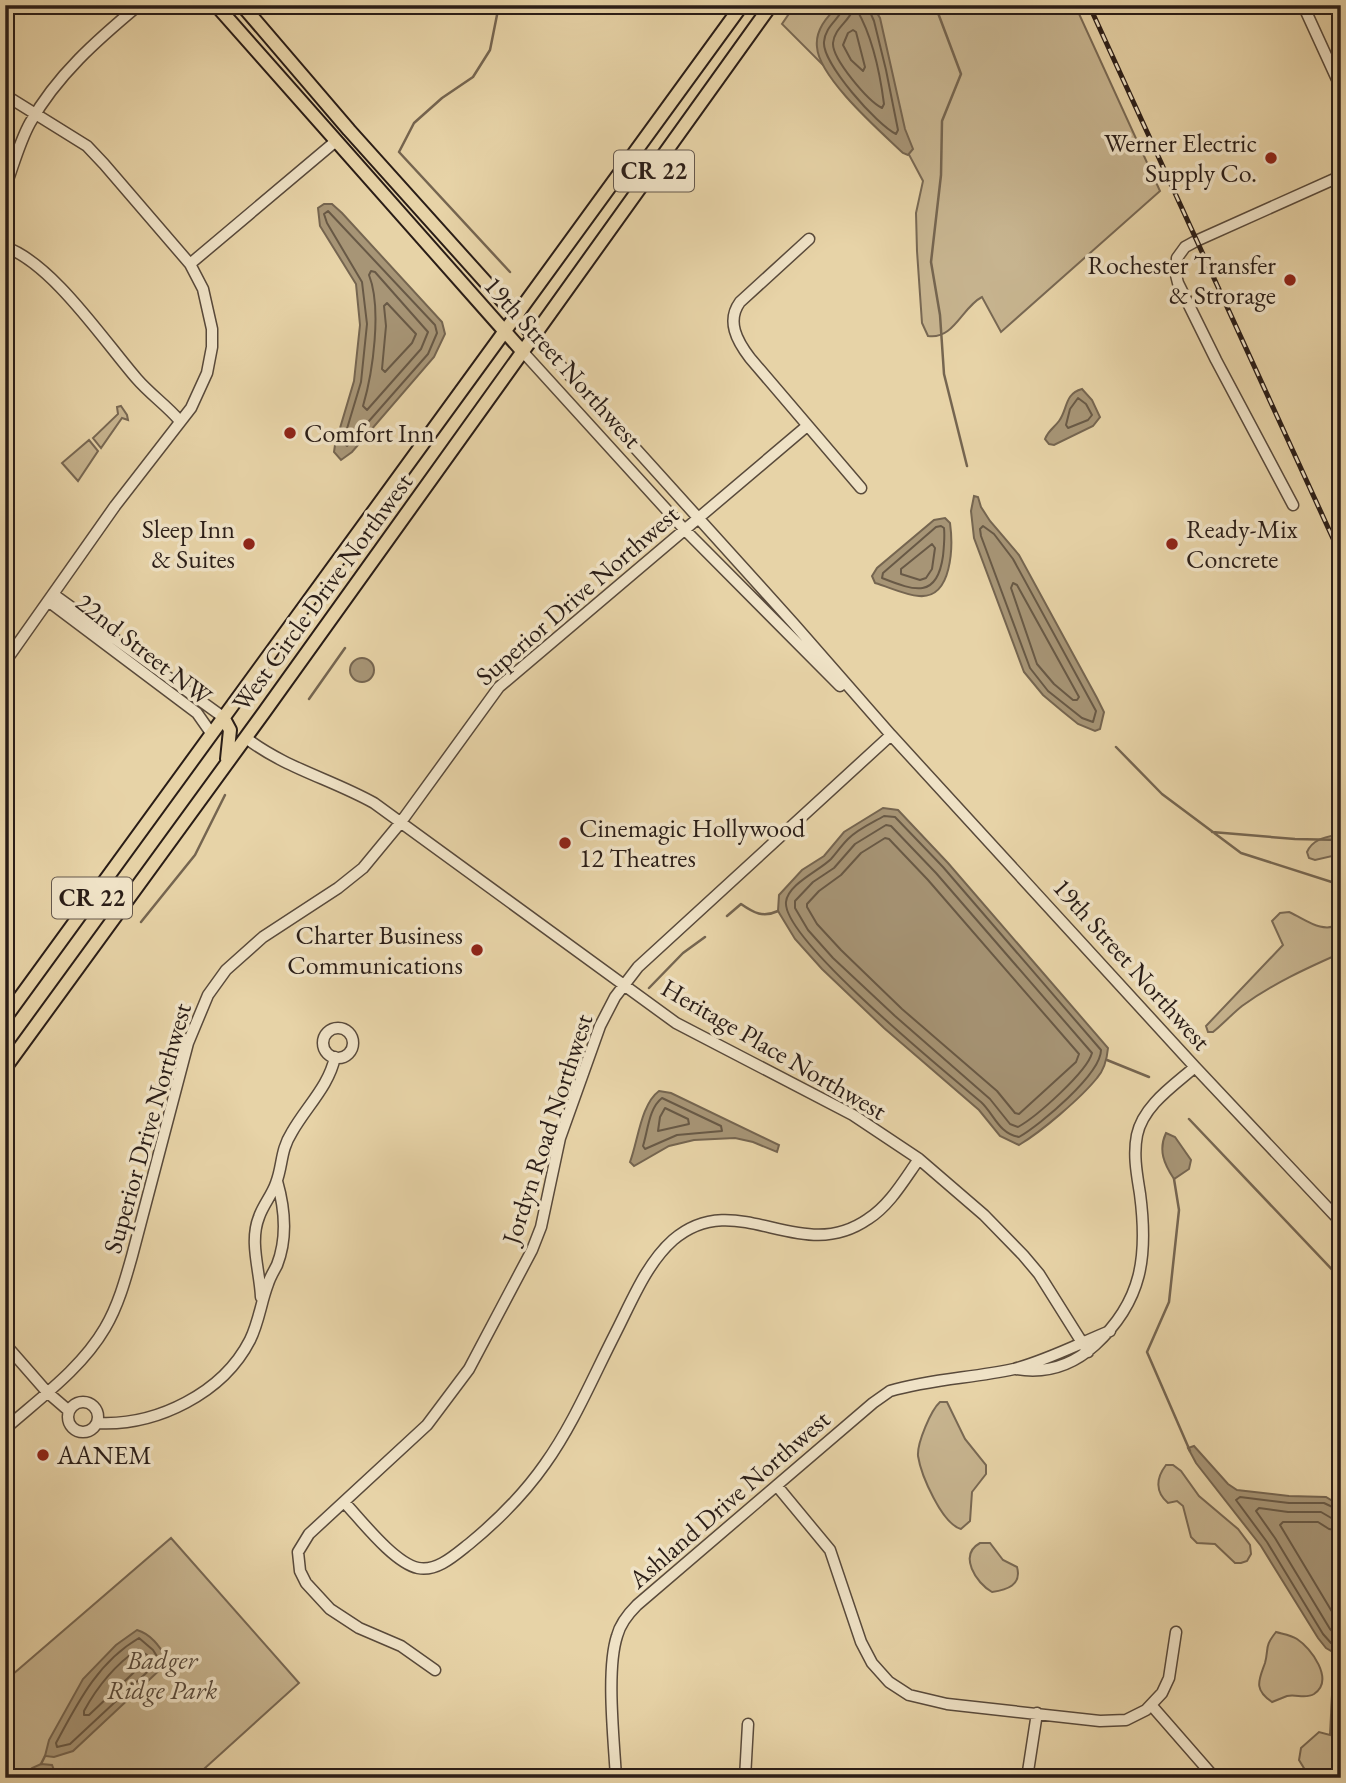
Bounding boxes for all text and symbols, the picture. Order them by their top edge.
place label: Werner Electric Supply Co. [1104,126,1257,190]
road number: CR 22 [614,150,694,191]
marker: Werner Electric Supply Co. [1263,150,1279,166]
place label: Rochester Transfer & Strorage [1087,248,1276,312]
street label: 19th Street Northwest [476,269,650,455]
marker: Rochester Transfer & Strorage [1282,272,1298,288]
place label: Comfort Inn [304,416,435,450]
marker: Comfort Inn [282,425,298,441]
street label: West Circle Drive Northwest [224,466,420,718]
street label: Superior Drive Northwest [468,497,686,693]
place label: Sleep Inn & Suites [142,512,235,576]
place label: Ready-Mix Concrete [1186,512,1299,576]
marker: Sleep Inn & Suites [241,536,257,552]
marker: Ready-Mix Concrete [1164,536,1180,552]
street label: 22nd Street NW [69,585,220,714]
place label: Cinemagic Hollywood 12 Theatres [579,811,806,875]
marker: Cinemagic Hollywood 12 Theatres [557,835,573,851]
street label: 19th Street Northwest [1045,871,1219,1057]
road number: CR 22 [52,877,132,918]
place label: Charter Business Communications [287,918,463,982]
marker: Charter Business Communications [469,942,485,958]
street label: Heritage Place Northwest [655,971,893,1127]
street label: Superior Drive Northwest [95,999,199,1257]
street label: Jordyn Road Northwest [493,1009,600,1250]
street label: Ashland Drive Northwest [620,1402,837,1597]
place label: AANEM [56,1438,152,1472]
marker: AANEM [35,1447,51,1463]
park label: Badger Ridge Park [107,1643,218,1707]

